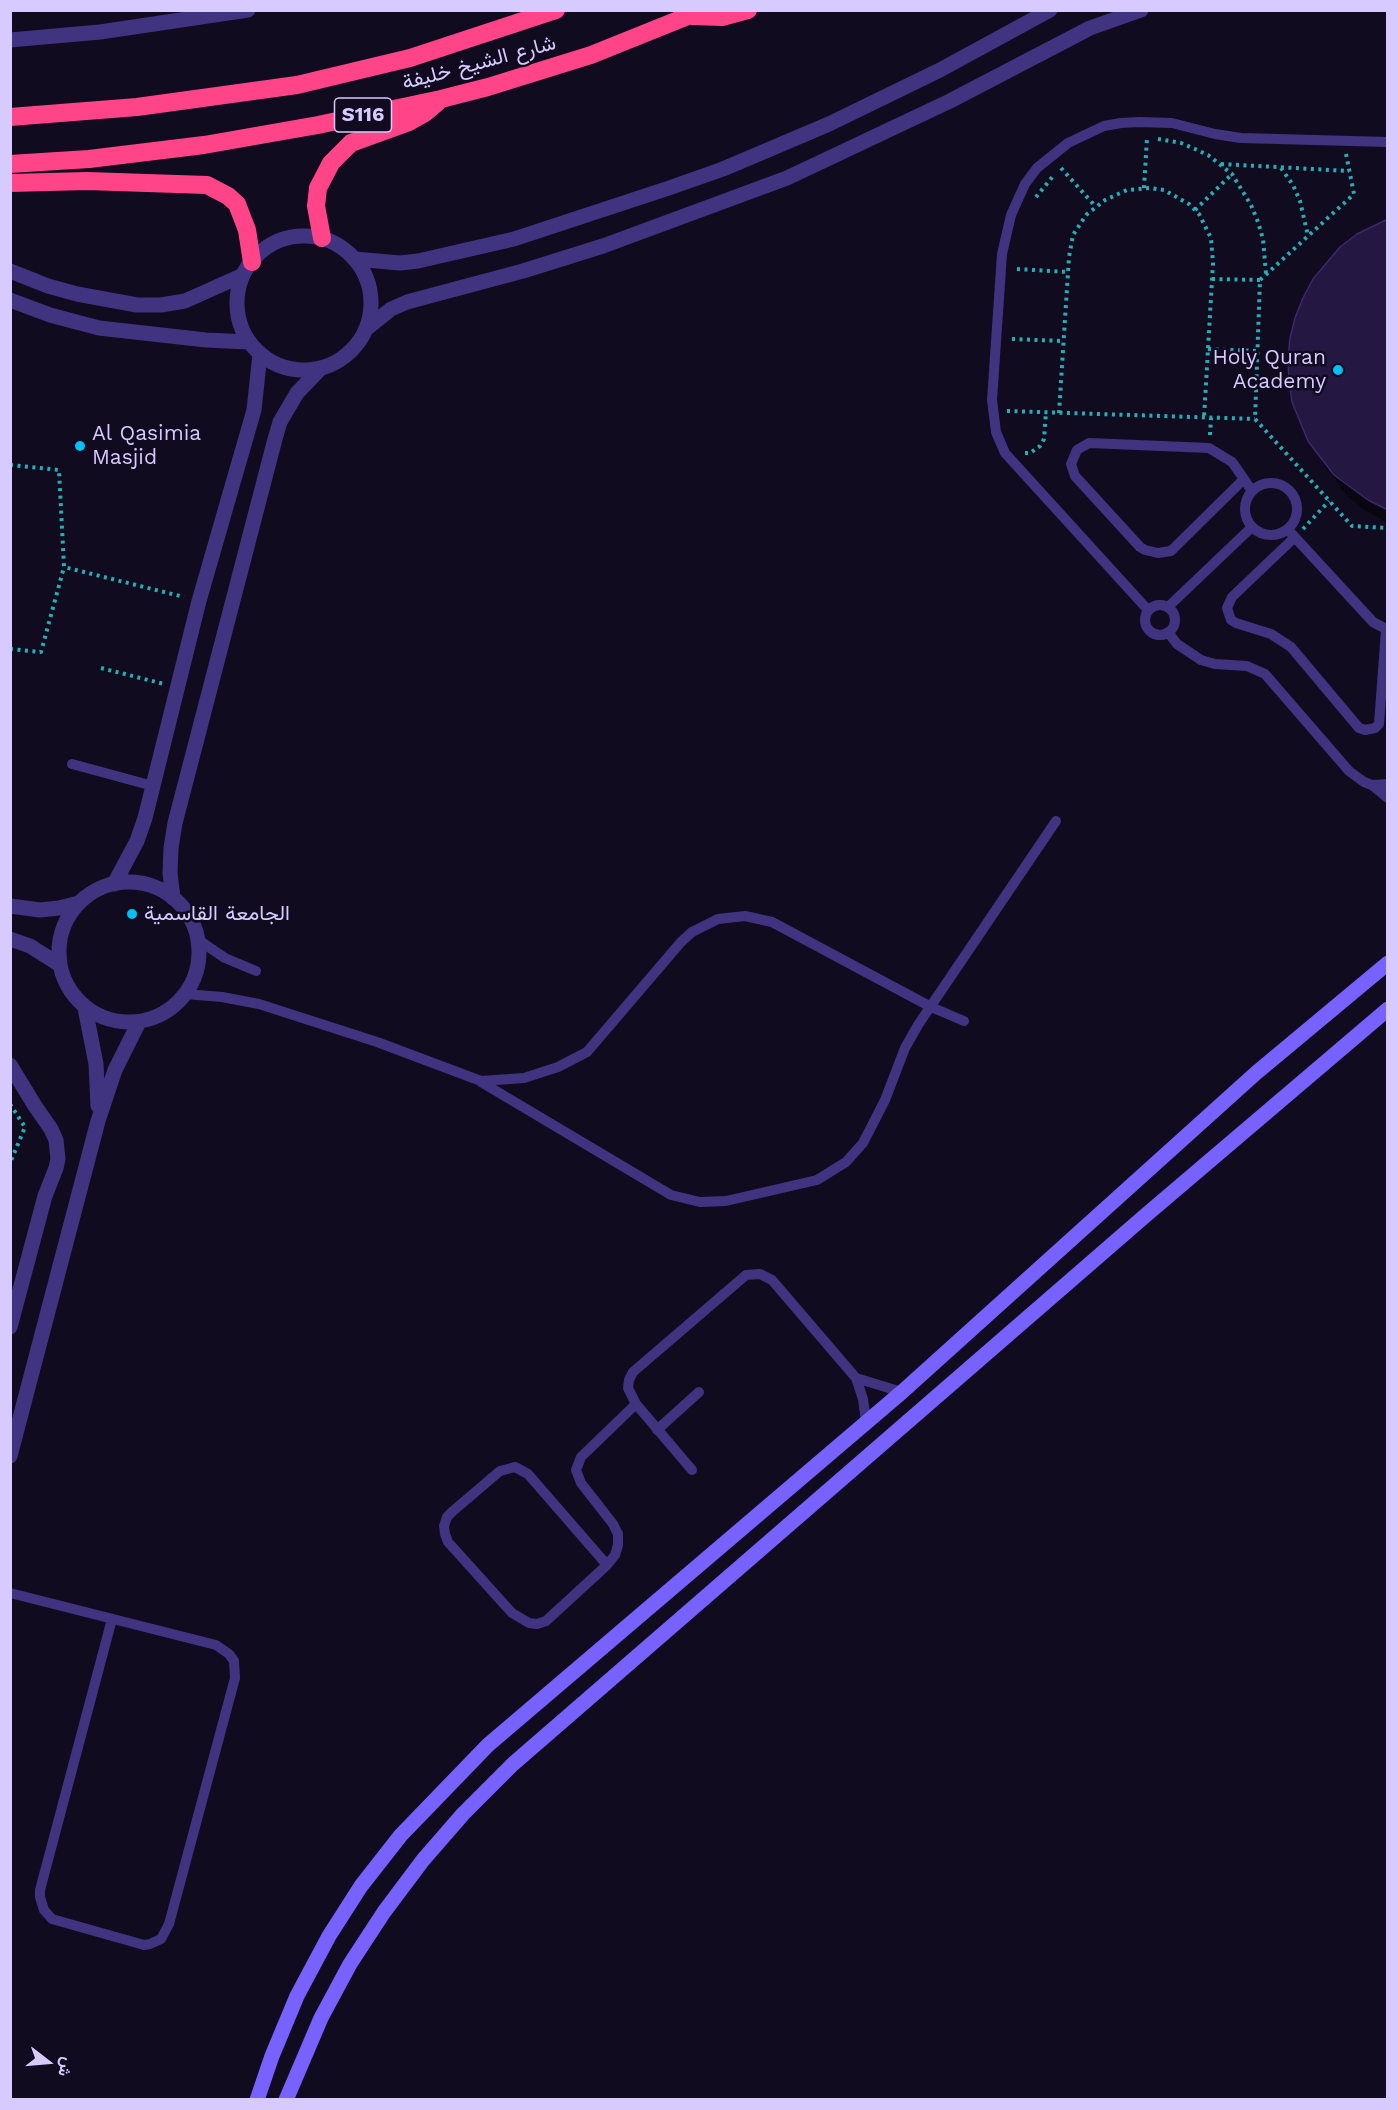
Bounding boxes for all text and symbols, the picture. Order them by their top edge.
street label: شارع الشيخ خليفة [399,30,559,96]
road number: S116 [334,98,392,132]
place label: Holy Quran Academy [1212,345,1326,395]
marker: Holy Quran Academy [1331,363,1345,377]
place label: Al Qasimia Masjid [92,421,201,471]
marker: Al Qasimia Masjid [73,439,87,453]
place label: الجامعة القاسمية [144,901,290,927]
marker: الجامعة القاسمية [125,907,139,921]
north arrow [18,2032,78,2092]
text: ش [54,2055,78,2079]

